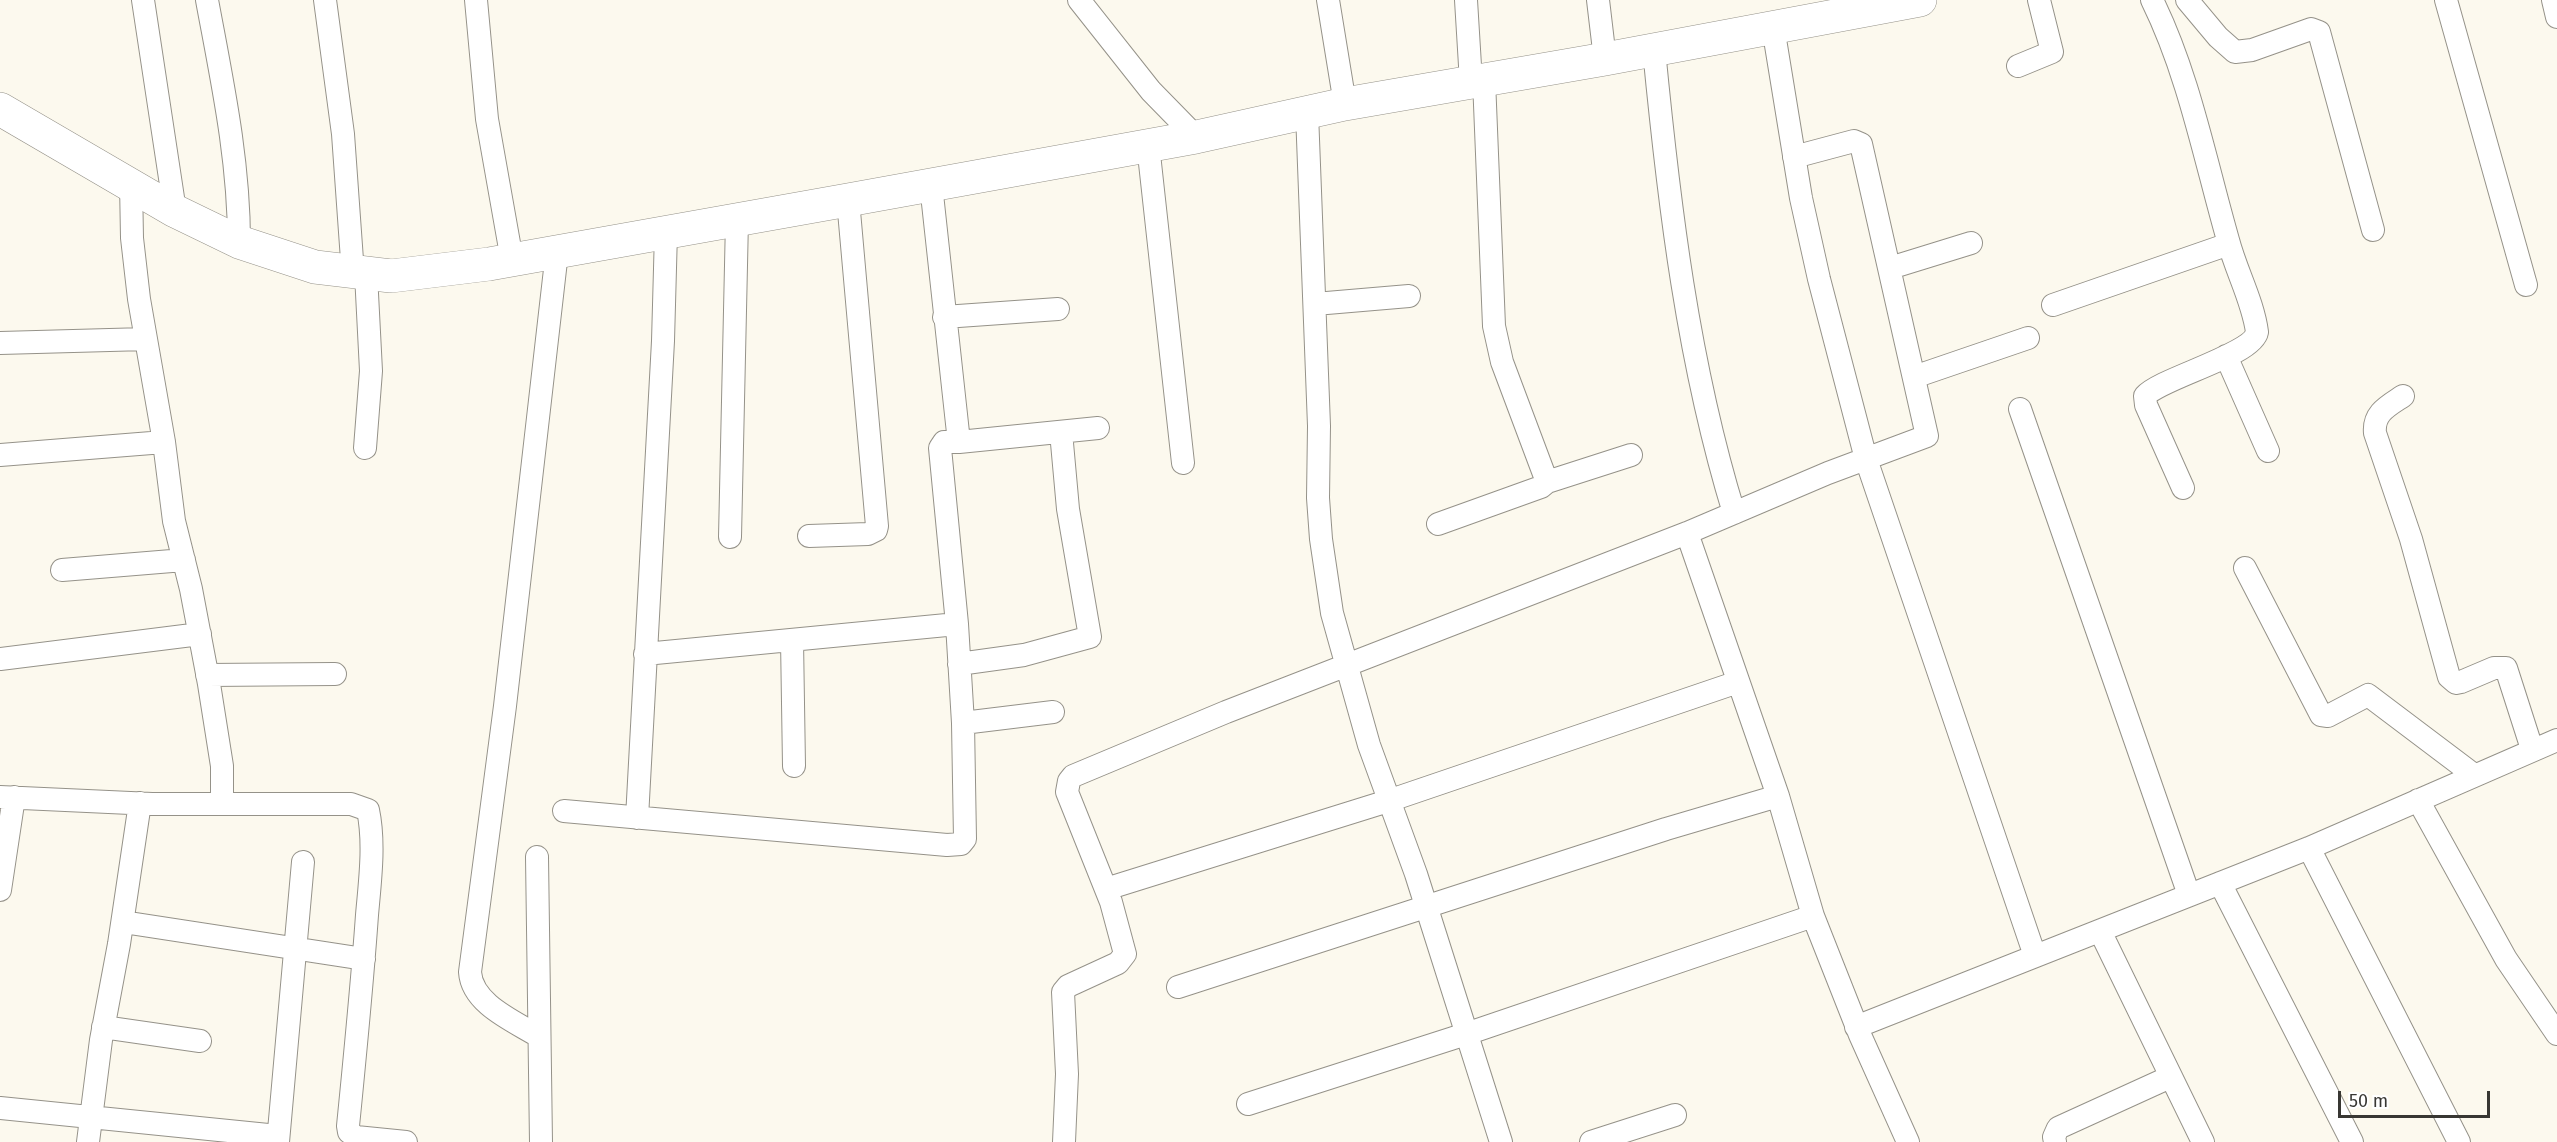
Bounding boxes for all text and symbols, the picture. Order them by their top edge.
scale bar [2341,1079,2492,1117]
text: 50 m [2349,1090,2388,1112]

